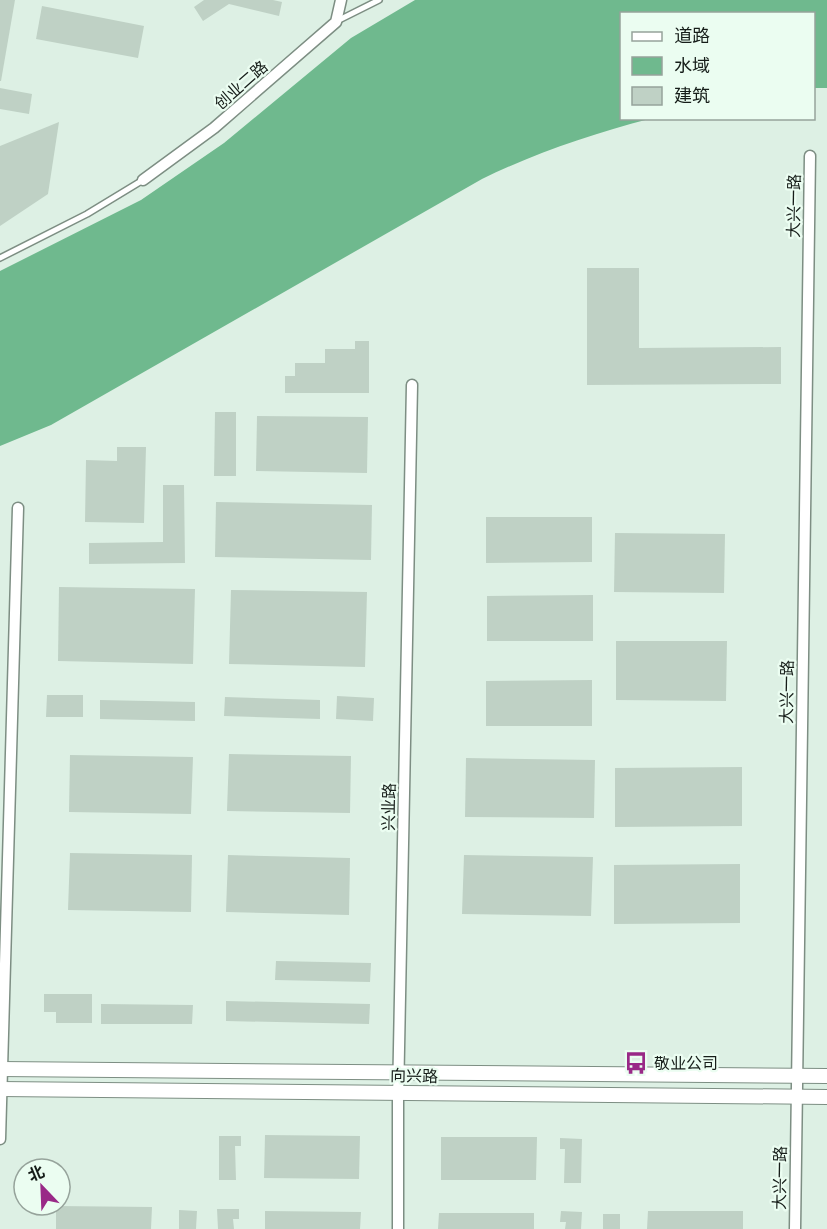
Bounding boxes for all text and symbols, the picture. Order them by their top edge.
legend [620,12,815,120]
text: 道路 [674,26,710,46]
text: 水域 [674,56,710,76]
street label: 创业二路 [211,58,271,112]
text: 建筑 [674,86,710,106]
street label: 大兴一路 [785,174,803,238]
street label: 大兴一路 [778,660,796,724]
street label: 兴业路 [380,783,398,831]
bus stop icon: 敬业公司 [623,1050,649,1076]
place label: 敬业公司 [654,1055,718,1072]
street label: 向兴路 [390,1067,438,1085]
street label: 大兴一路 [771,1146,789,1210]
north arrow [12,1157,72,1217]
text: 北 [26,1163,47,1185]

